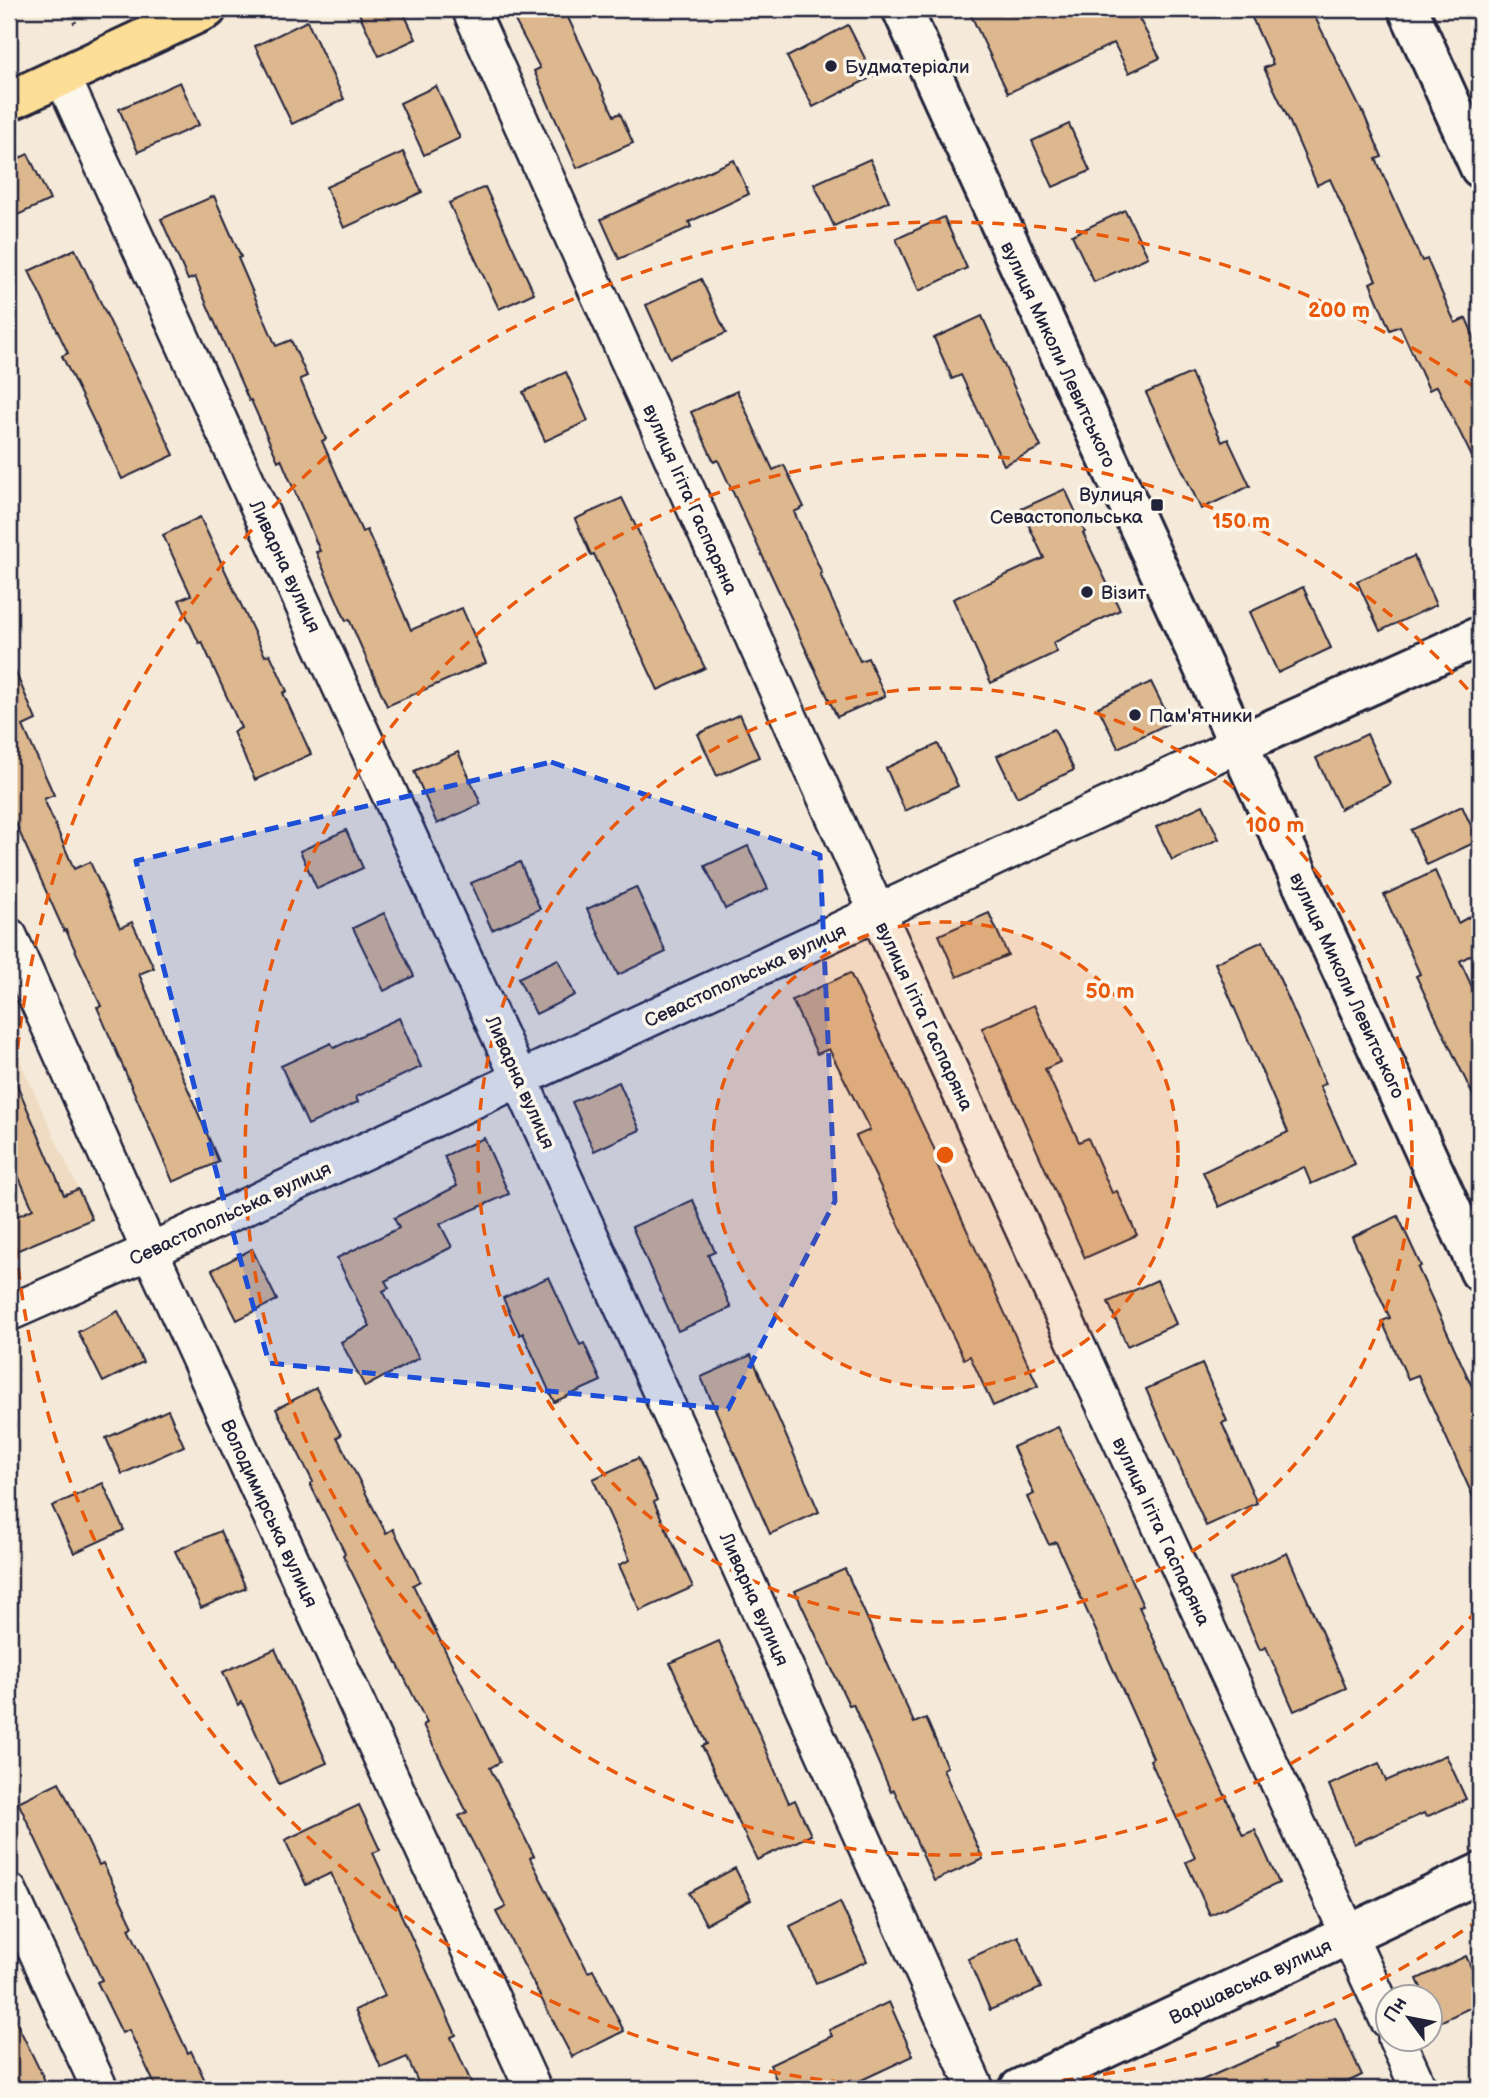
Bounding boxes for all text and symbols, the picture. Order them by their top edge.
place label: Будматеріали [845,56,970,79]
marker: Будматеріали [823,58,839,74]
street label: вулиця Миколи Левитського [995,238,1120,471]
text: 200 m [1308,298,1370,323]
street label: вулиця Ігіта Гаспаряна [637,401,742,598]
place label: Вулиця Севастопольська [990,484,1143,529]
street label: Ливарна вулиця [243,496,325,637]
marker: Вулиця Севастопольська [1149,497,1165,513]
text: 150 m [1212,509,1270,534]
place label: Візит [1101,582,1146,605]
marker: Візит [1079,584,1095,600]
place label: Пам'ятники [1149,705,1253,728]
marker: Пам'ятники [1127,707,1143,723]
text: 100 m [1246,813,1304,838]
street label: вулиця Миколи Левитського [1284,869,1409,1102]
street label: Севастопольська вулиця [641,919,850,1033]
street label: вулиця Ігіта Гаспаряна [870,919,978,1115]
text: 50 m [1086,979,1134,1004]
street label: Ливарна вулиця [480,1011,559,1153]
centre of rings [933,1143,957,1167]
street label: Севастопольська вулиця [126,1157,335,1271]
street label: Володимирська вулиця [215,1416,322,1611]
street label: вулиця Ігіта Гаспаряна [1107,1434,1215,1630]
street label: Ливарна вулиця [714,1528,793,1670]
street label: Варшавська вулиця [1166,1935,1335,2030]
north arrow [1374,1982,1444,2052]
text: Пн [1379,1993,1412,2027]

